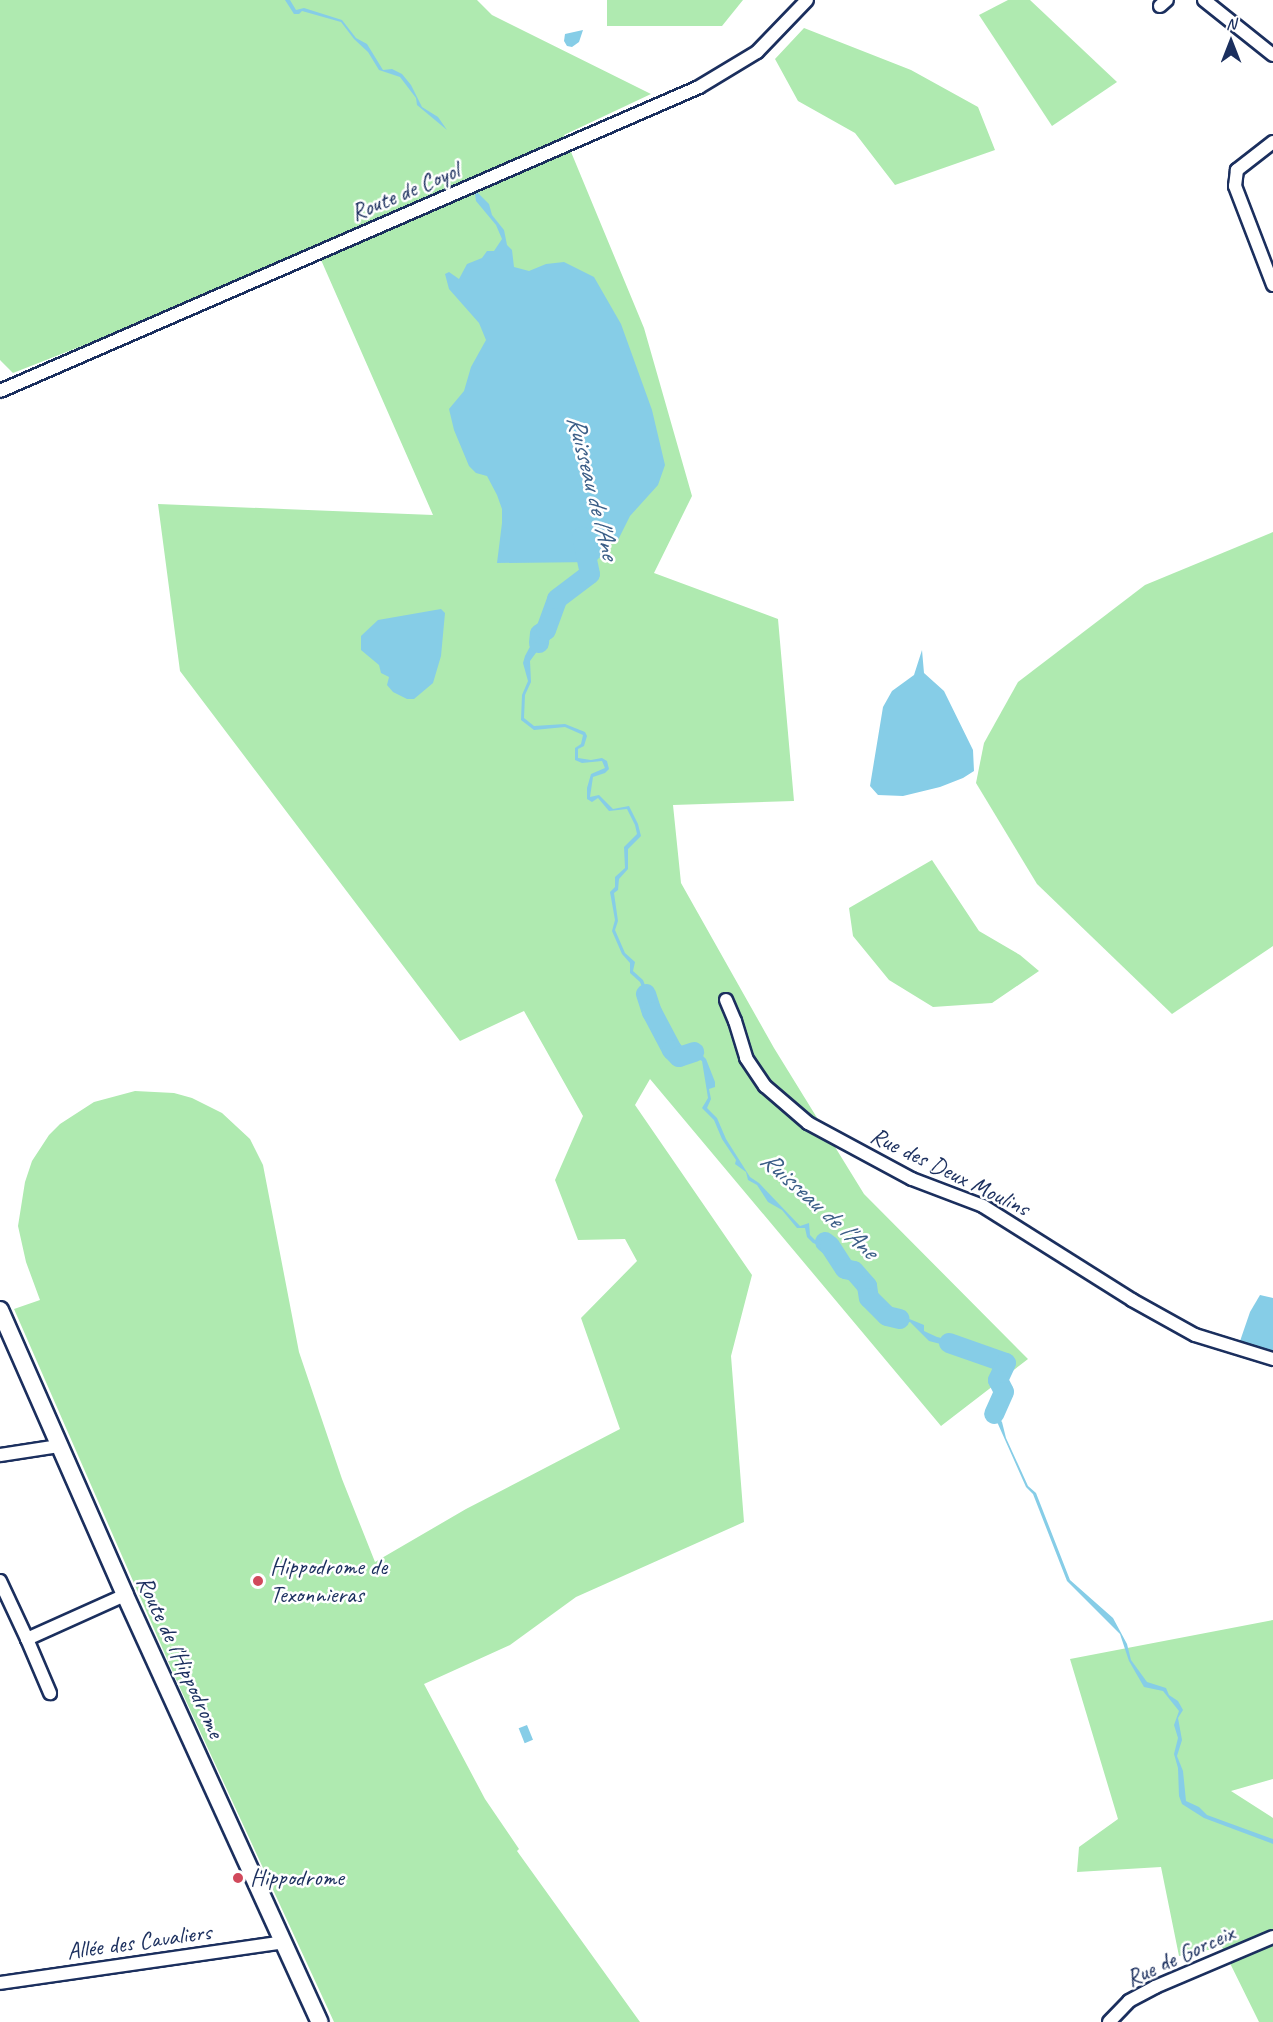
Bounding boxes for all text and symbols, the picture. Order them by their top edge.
north arrow [1201,12,1261,72]
text: N [1226,14,1236,34]
street label: Route de Coyol [347,156,463,228]
water label: Ruisseau de l'Ane [560,412,626,562]
street label: Rue des Deux Moulins [866,1121,1034,1223]
water label: Ruisseau de l'Ane [754,1144,884,1266]
place label: Hippodrome de Texonnieras [270,1553,387,1609]
street label: Route de l'Hippodrome [130,1571,230,1743]
marker: Hippodrome de Texonnieras [251,1574,265,1588]
place label: Hippodrome [250,1864,344,1892]
marker: Hippodrome [231,1871,245,1885]
street label: Allée des Cavaliers [65,1918,213,1966]
street label: Rue de Gorceix [1122,1919,1238,1993]

